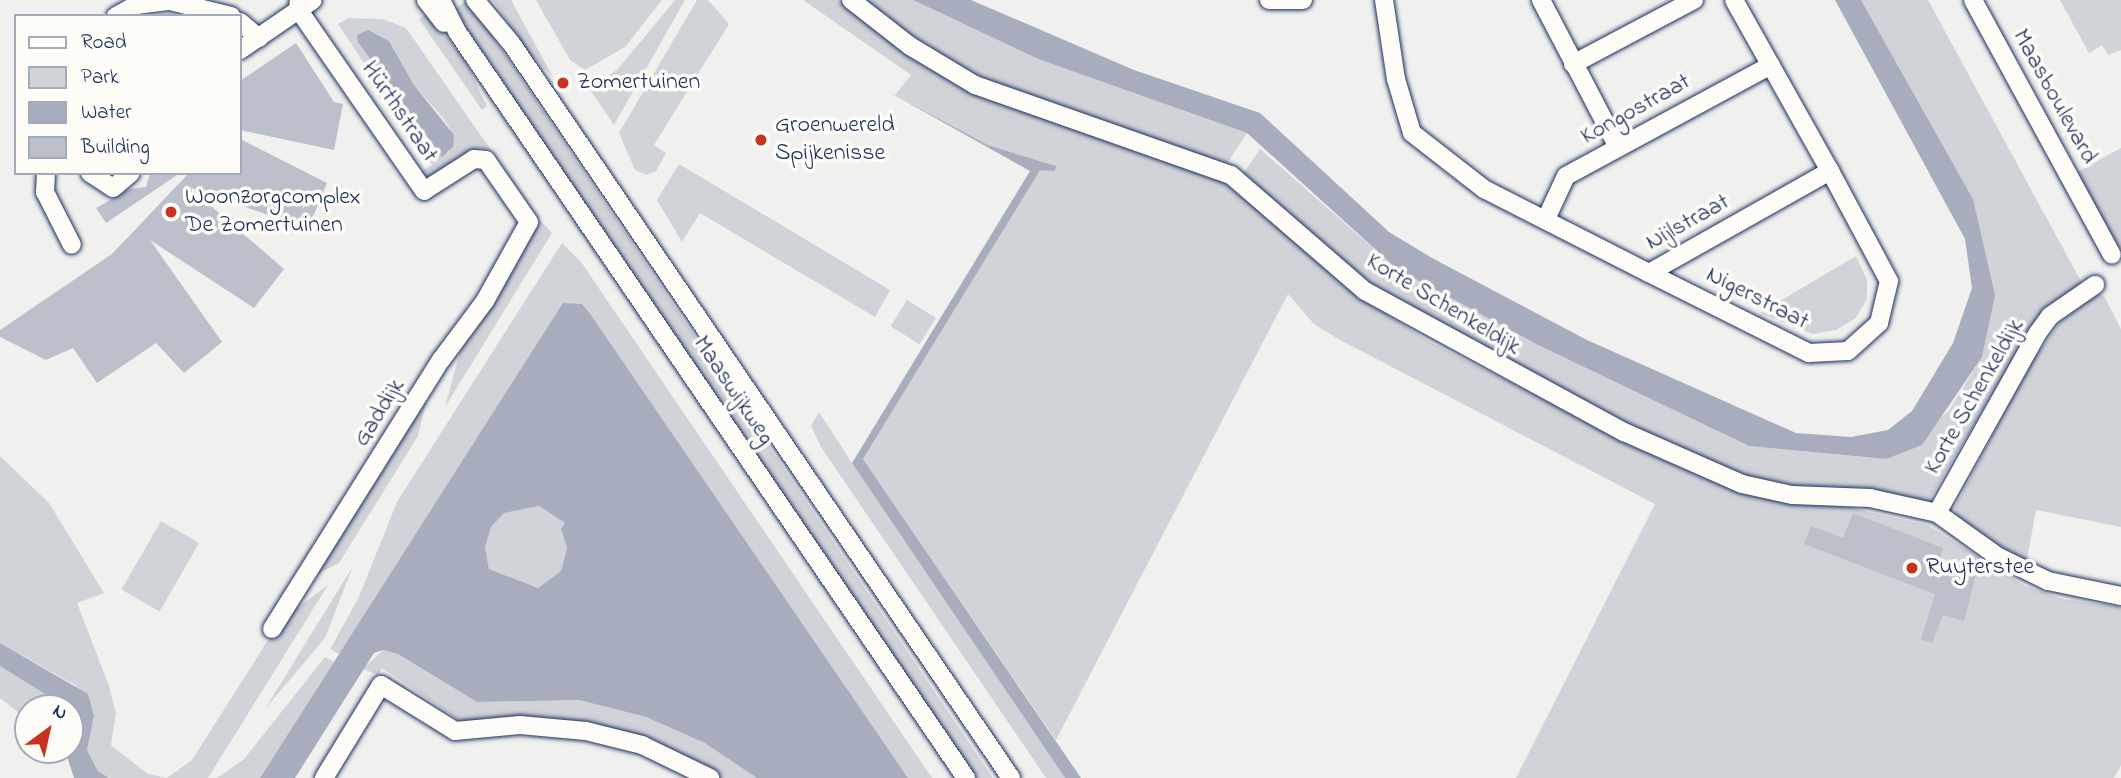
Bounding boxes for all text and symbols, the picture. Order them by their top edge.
legend [14,14,242,175]
street label: Maasboulevard [2005,25,2103,169]
text: Road [81,28,127,58]
street label: Hürthstraat [355,56,443,168]
text: Park [81,63,119,93]
street label: Kongostraat [1576,68,1696,152]
place label: Zomertuinen [577,69,700,97]
marker: Zomertuinen [555,75,571,91]
text: Water [81,98,132,128]
place label: Groenwereld Spijkenisse [775,112,895,168]
marker: Groenwereld Spijkenisse [753,132,769,148]
text: Building [81,133,150,163]
place label: Woonzorgcomplex De Zomertuinen [185,184,361,240]
street label: Nijlstraat [1641,188,1735,258]
marker: Woonzorgcomplex De Zomertuinen [163,204,179,220]
street label: Korte Schenkeldijk [1361,248,1525,362]
street label: Nigerstraat [1701,261,1813,337]
street label: Korte Schenkeldijk [1919,314,2031,480]
street label: Maaswijkweg [686,331,780,451]
street label: Gaddijk [348,374,412,452]
place label: Ruyterstee [1926,554,2034,582]
marker: Ruyterstee [1904,560,1920,576]
north arrow [14,694,84,764]
text: N [47,698,72,727]

